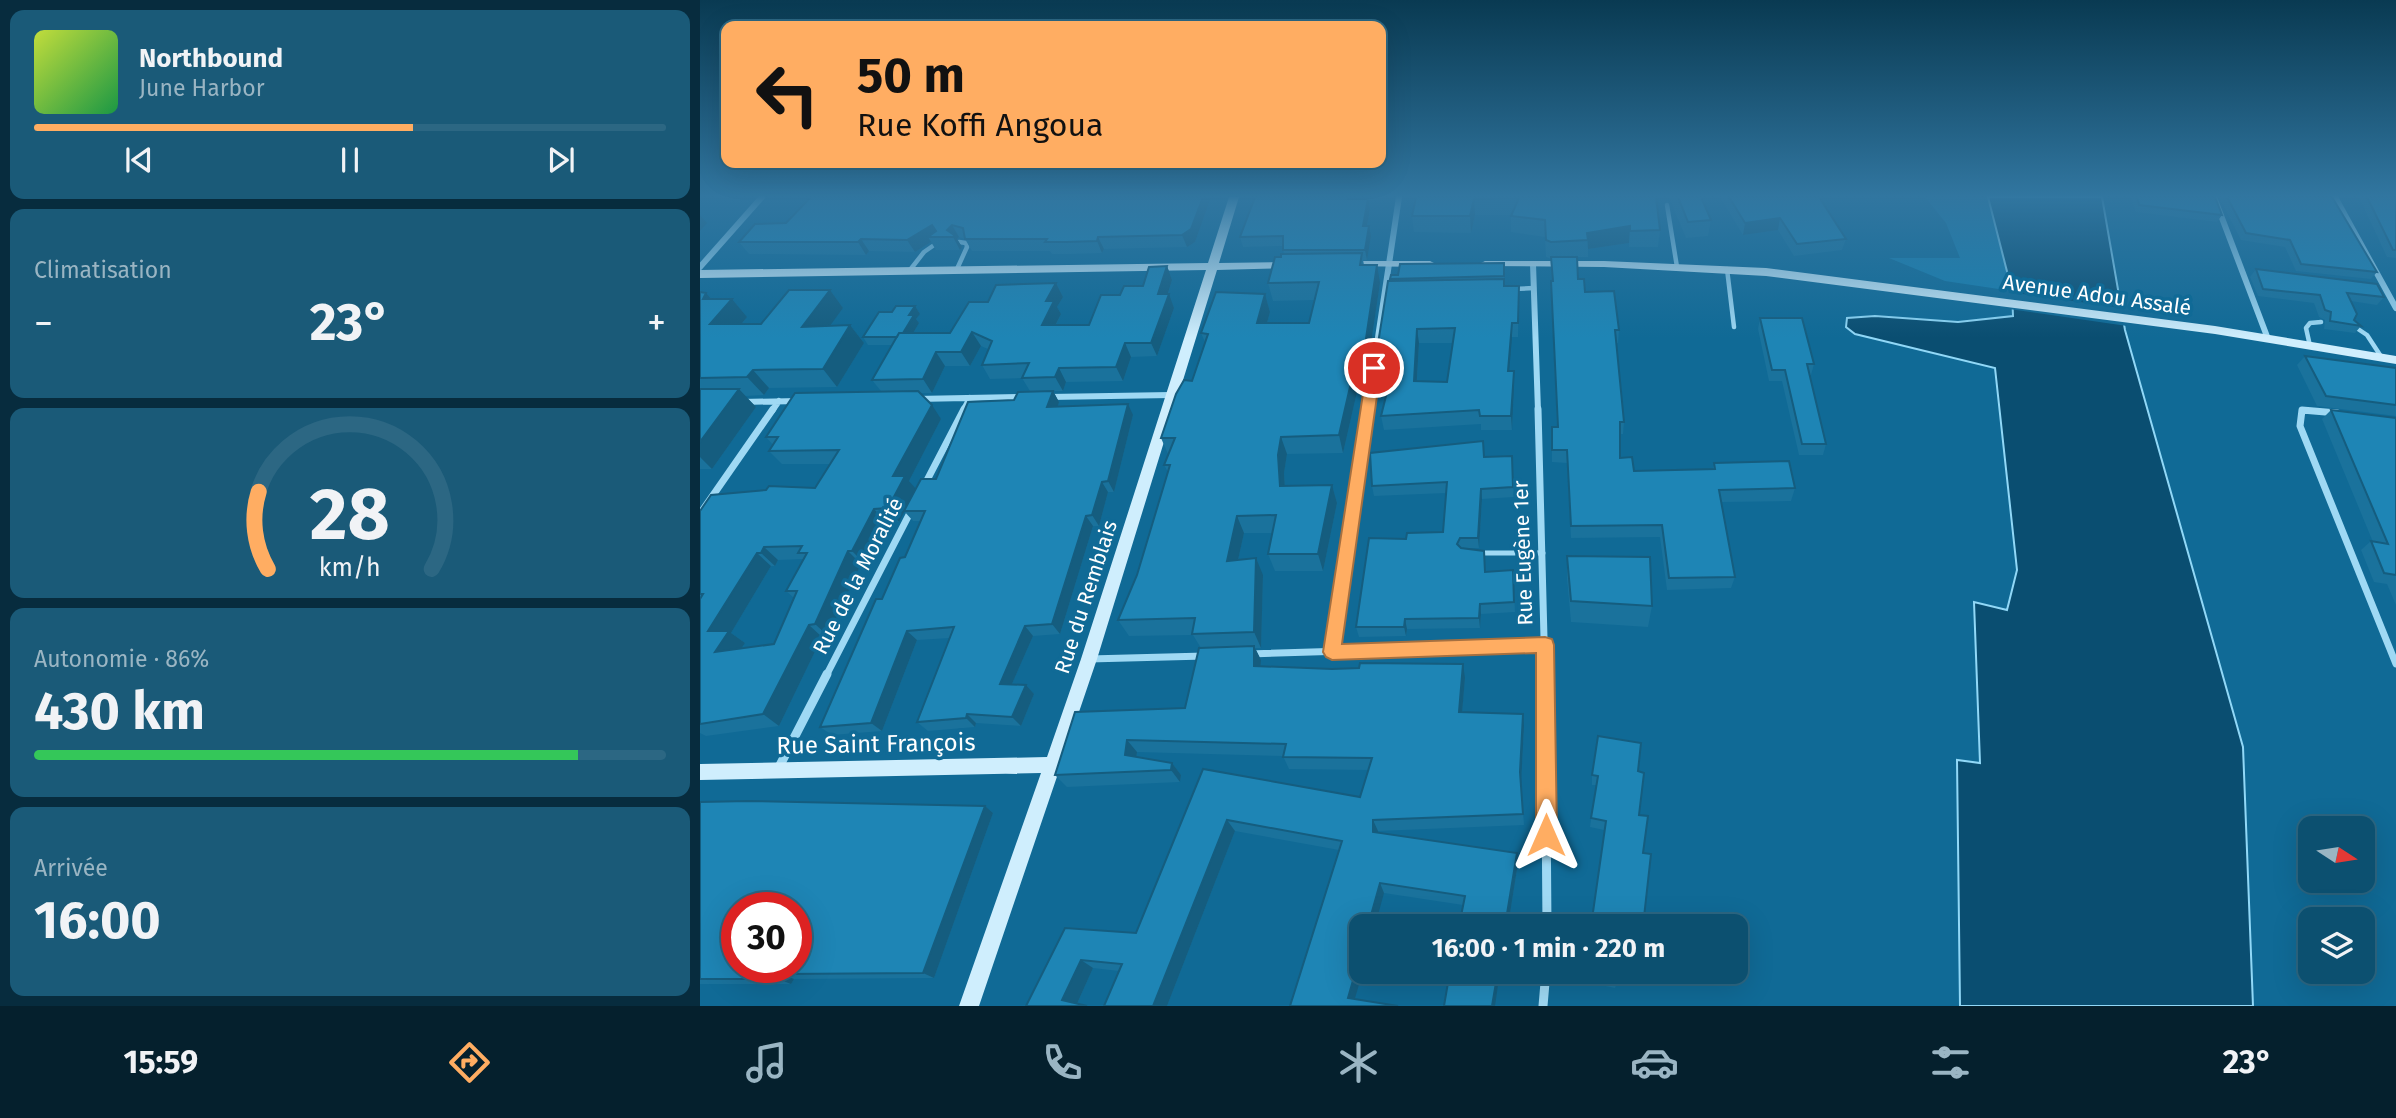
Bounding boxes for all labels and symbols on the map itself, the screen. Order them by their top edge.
street label: Avenue Adou Assalé [2001,269,2193,321]
pin [1344,338,1404,398]
street label: Rue Eugène 1er [1507,480,1539,626]
street label: Rue de la Moralité [807,493,909,659]
street label: Rue du Remblais [1049,517,1123,677]
street label: Rue Saint François [776,728,976,760]
position arrow [1509,798,1583,872]
north arrow [2298,816,2375,892]
speed limit sign: 30 [721,892,812,983]

